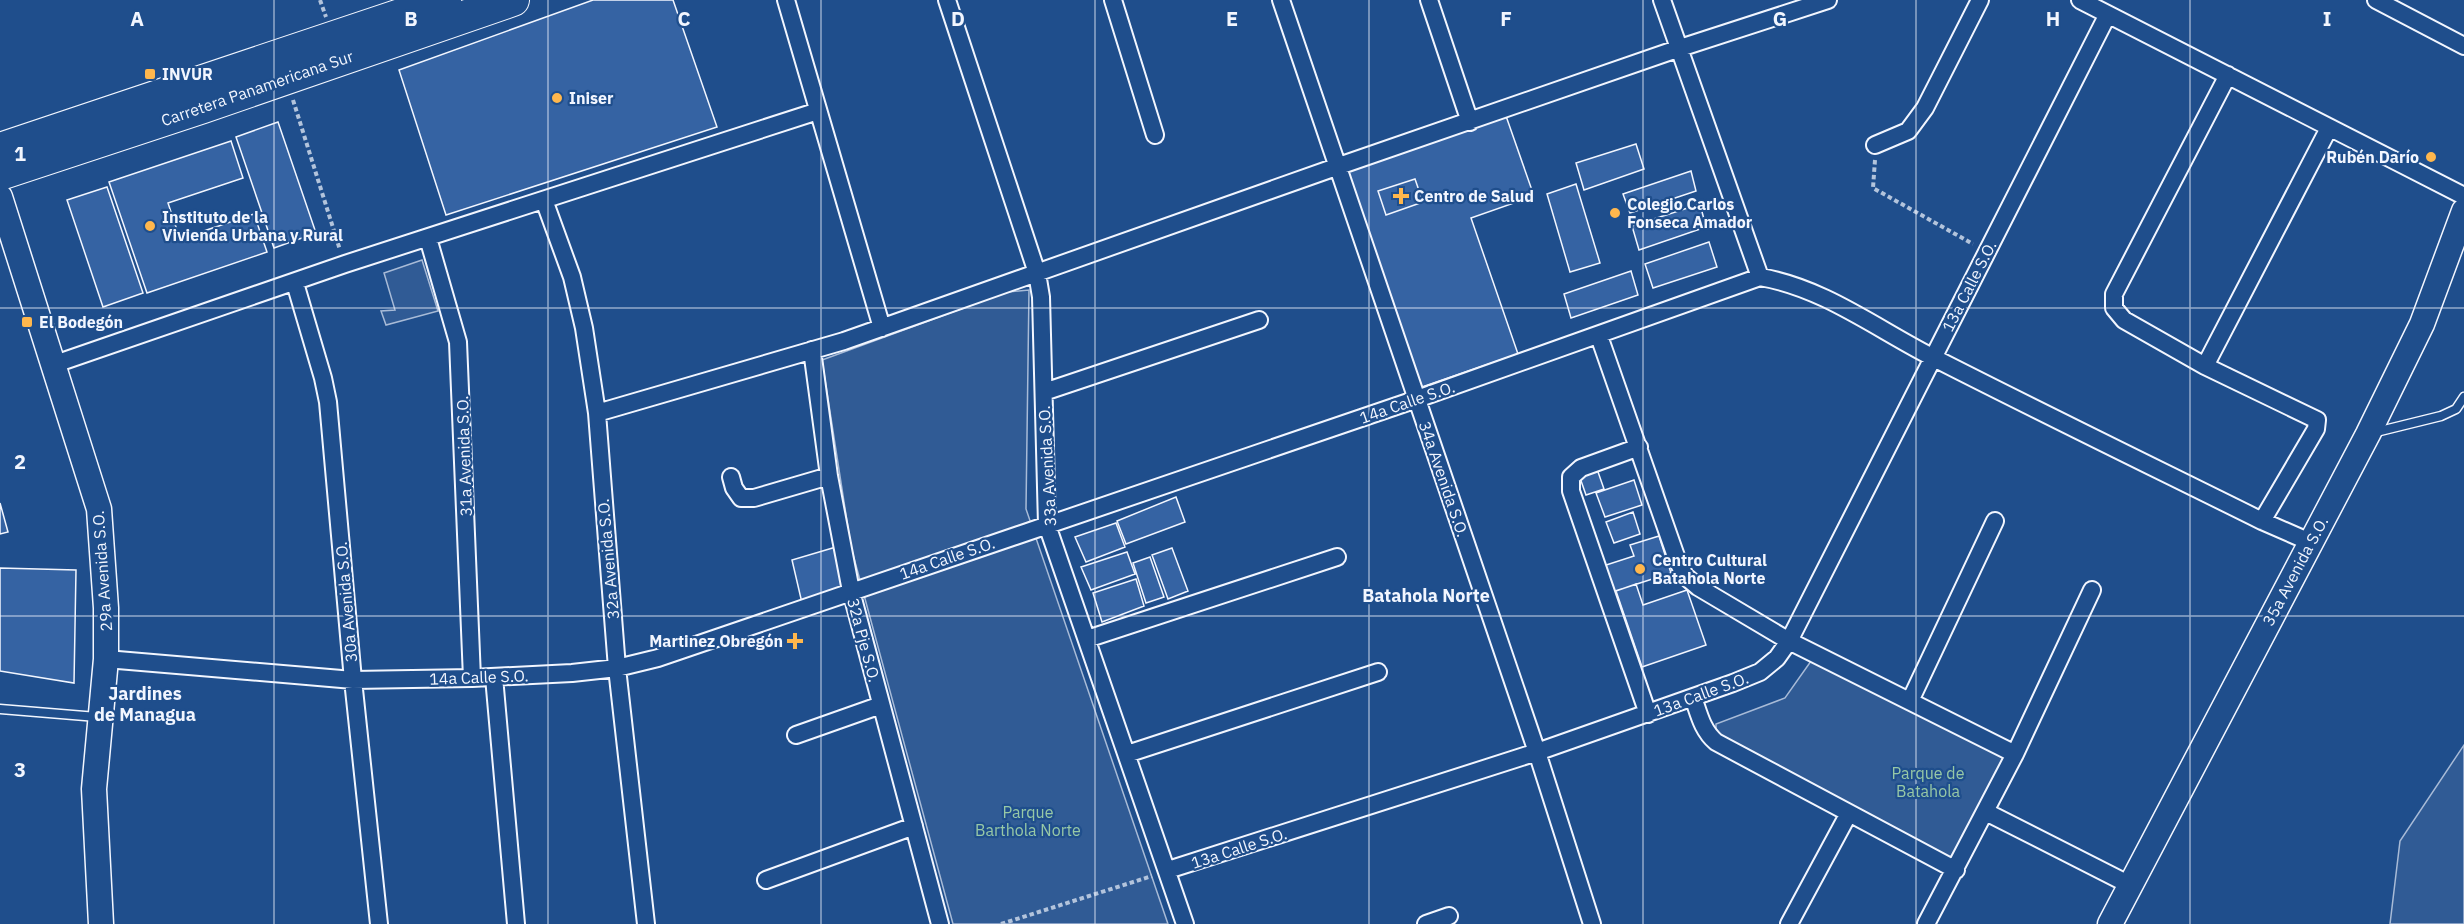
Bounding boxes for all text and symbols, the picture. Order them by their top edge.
text: A [130,5,144,32]
text: B [404,5,418,32]
text: C [677,5,691,32]
text: D [951,5,965,32]
text: E [1226,5,1238,32]
text: F [1500,5,1512,32]
text: G [1773,5,1787,32]
text: H [2046,5,2060,32]
text: I [2323,5,2331,32]
street label: Carretera Panamericana Sur [158,46,356,130]
place label: INVUR [162,64,213,84]
marker: INVUR [143,67,157,81]
place label: Iniser [569,88,614,108]
marker: Iniser [550,91,564,105]
text: 1 [14,140,26,167]
place label: Rubén Darío [2326,147,2419,167]
marker: Rubén Darío [2424,150,2438,164]
place label: Centro de Salud [1414,186,1534,206]
marker: Centro de Salud [1392,187,1410,205]
place label: Colegio Carlos Fonseca Amador [1627,194,1753,232]
marker: Colegio Carlos Fonseca Amador [1608,206,1622,220]
place label: Instituto de la Vivienda Urbana y Rural [162,207,343,245]
marker: Instituto de la Vivienda Urbana y Rural [143,219,157,233]
street label: 13a Calle S.O. [1937,237,2001,335]
place label: El Bodegón [39,312,123,332]
marker: El Bodegón [20,315,34,329]
street label: 14a Calle S.O. [1357,376,1457,428]
street label: 31a Avenida S.O. [452,395,476,517]
street label: 33a Avenida S.O. [1034,405,1060,527]
street label: 34a Avenida S.O. [1415,419,1473,539]
text: 2 [14,448,26,475]
street label: 32a Avenida S.O. [593,498,623,620]
street label: 29a Avenida S.O. [88,510,116,632]
street label: 35a Avenida S.O. [2258,513,2332,629]
street label: 14a Calle S.O. [897,532,997,584]
street label: 30a Avenida S.O. [331,541,361,663]
place label: Centro Cultural Batahola Norte [1652,550,1767,588]
marker: Centro Cultural Batahola Norte [1633,562,1647,576]
district label: Batahola Norte [1362,584,1490,607]
street label: 32a Pje S.O. [843,596,885,684]
place label: Martinez Obregón [649,631,783,651]
marker: Martinez Obregón [788,634,802,648]
street label: 14a Calle S.O. [429,665,529,689]
street label: 13a Calle S.O. [1651,668,1751,720]
district label: Jardines de Managua [94,682,196,726]
text: 3 [14,756,26,783]
park label: Parque de Batahola [1892,763,1965,801]
park label: Parque Barthola Norte [975,802,1081,840]
street label: 13a Calle S.O. [1189,823,1289,873]

